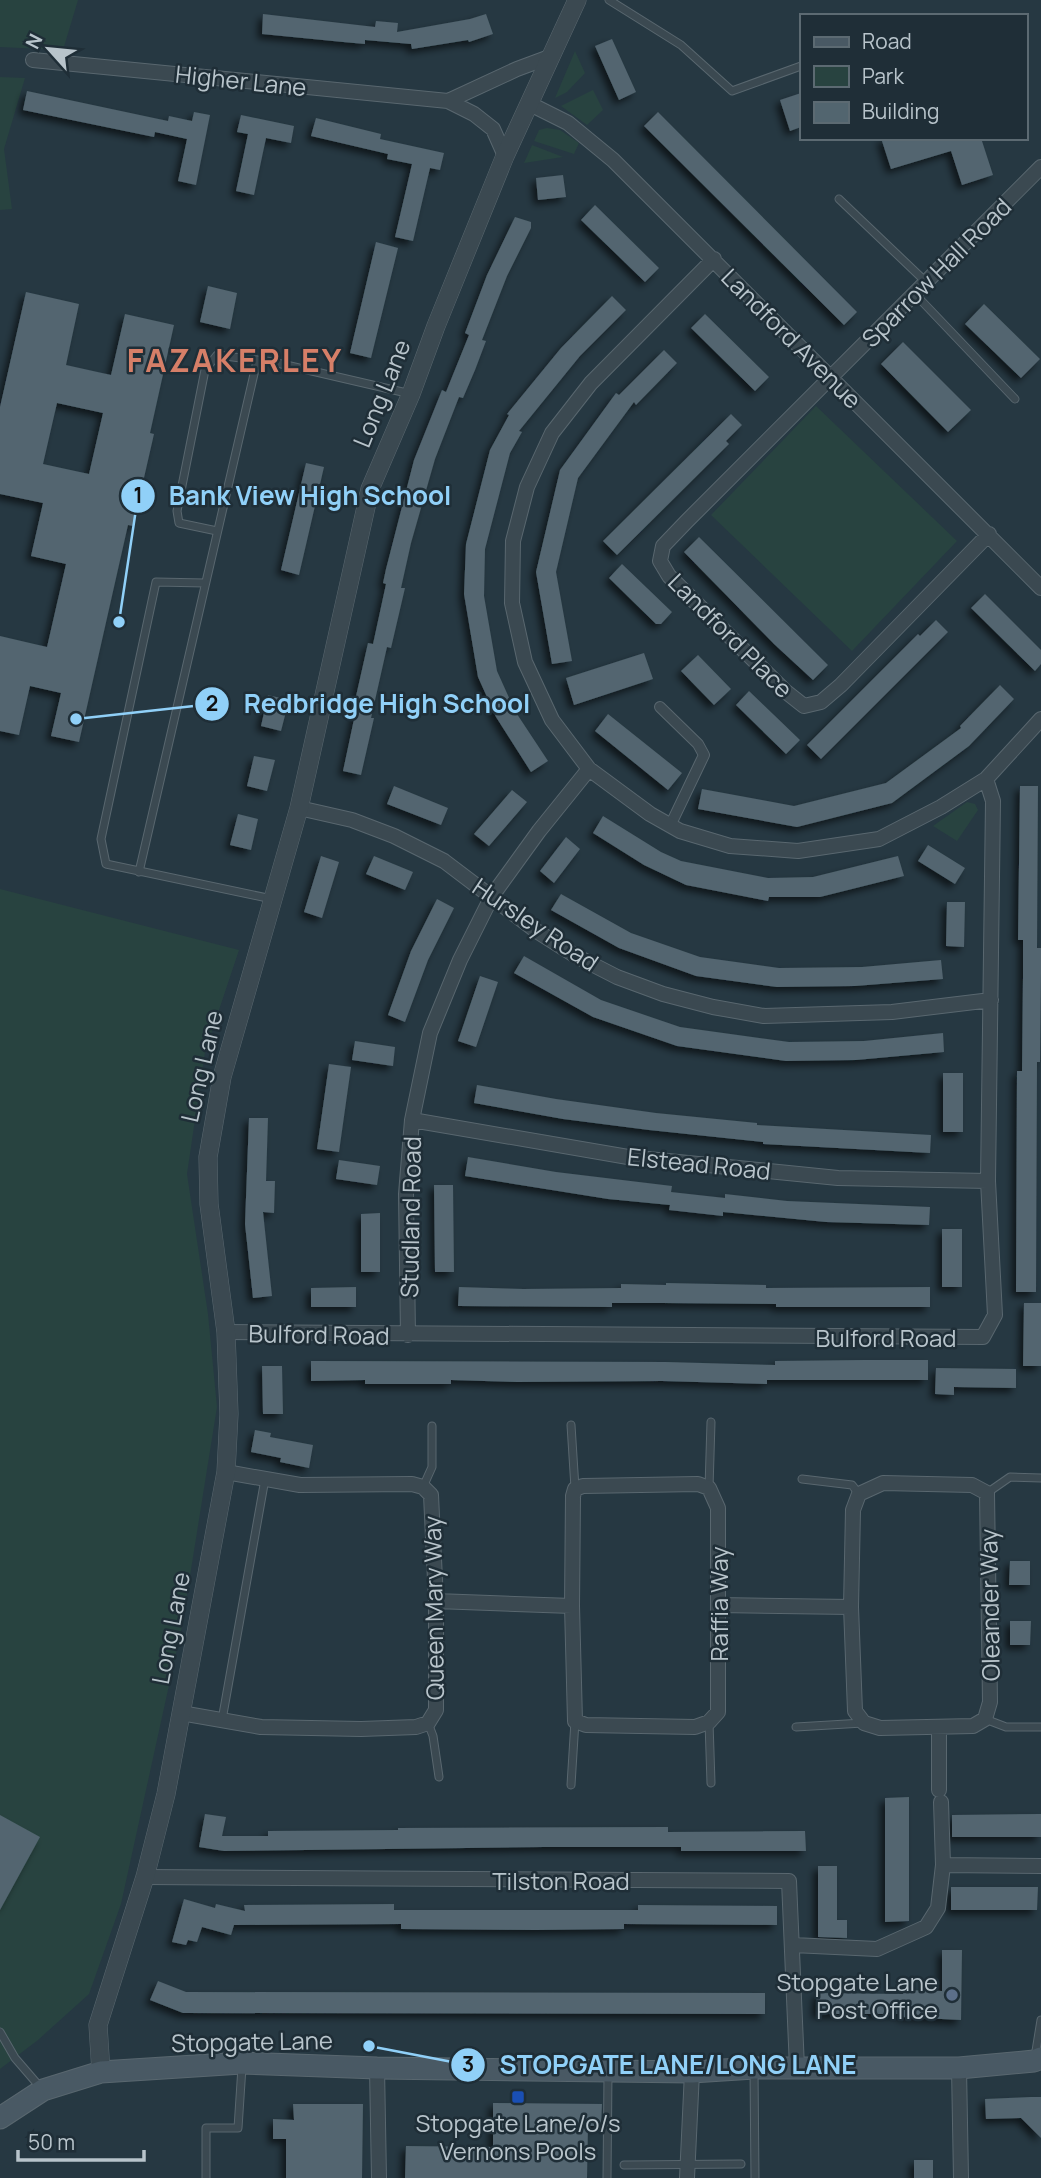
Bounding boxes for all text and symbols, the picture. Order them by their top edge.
north arrow [14,14,84,84]
legend [800,14,1027,140]
text: Road [862,27,912,55]
text: N [19,29,49,53]
street label: Higher Lane [174,57,308,103]
text: Park [862,62,904,90]
text: Building [862,97,939,125]
street label: Sparrow Hall Road [854,190,1018,354]
street label: Landford Avenue [715,261,869,415]
street label: Long Lane [344,334,418,452]
district label: FAZAKERLEY [127,338,343,382]
callout: Bank View High School [120,473,466,520]
text: Bank View High School [169,477,451,513]
text: 1 [133,481,143,509]
street label: Landford Place [661,565,801,705]
callout: Redbridge High School [194,681,544,728]
text: Redbridge High School [244,685,530,721]
text: 2 [206,689,218,717]
street label: Hursley Road [467,870,605,978]
street label: Long Lane [172,1007,230,1125]
street label: Studland Road [392,1136,428,1298]
street label: Elstead Road [626,1139,772,1187]
street label: Bulford Road [248,1316,390,1352]
street label: Bulford Road [815,1321,957,1354]
street label: Queen Mary Way [415,1515,451,1701]
street label: Oleander Way [971,1528,1007,1682]
street label: Raffia Way [702,1546,735,1662]
street label: Long Lane [143,1569,197,1687]
street label: Tilston Road [492,1864,630,1897]
place label: Stopgate Lane Post Office [776,1965,938,2026]
marker: Stopgate Lane Post Office [944,1987,960,2003]
street label: Stopgate Lane [171,2023,333,2059]
callout: STOPGATE LANE/LONG LANE [450,2041,870,2088]
text: STOPGATE LANE/LONG LANE [500,2046,856,2082]
text: 3 [462,2050,474,2078]
marker: Stopgate Lane/o/s Vernons Pools [510,2089,526,2105]
place label: Stopgate Lane/o/s Vernons Pools [415,2106,621,2167]
scale bar [18,2118,144,2162]
text: 50 m [28,2128,75,2156]

